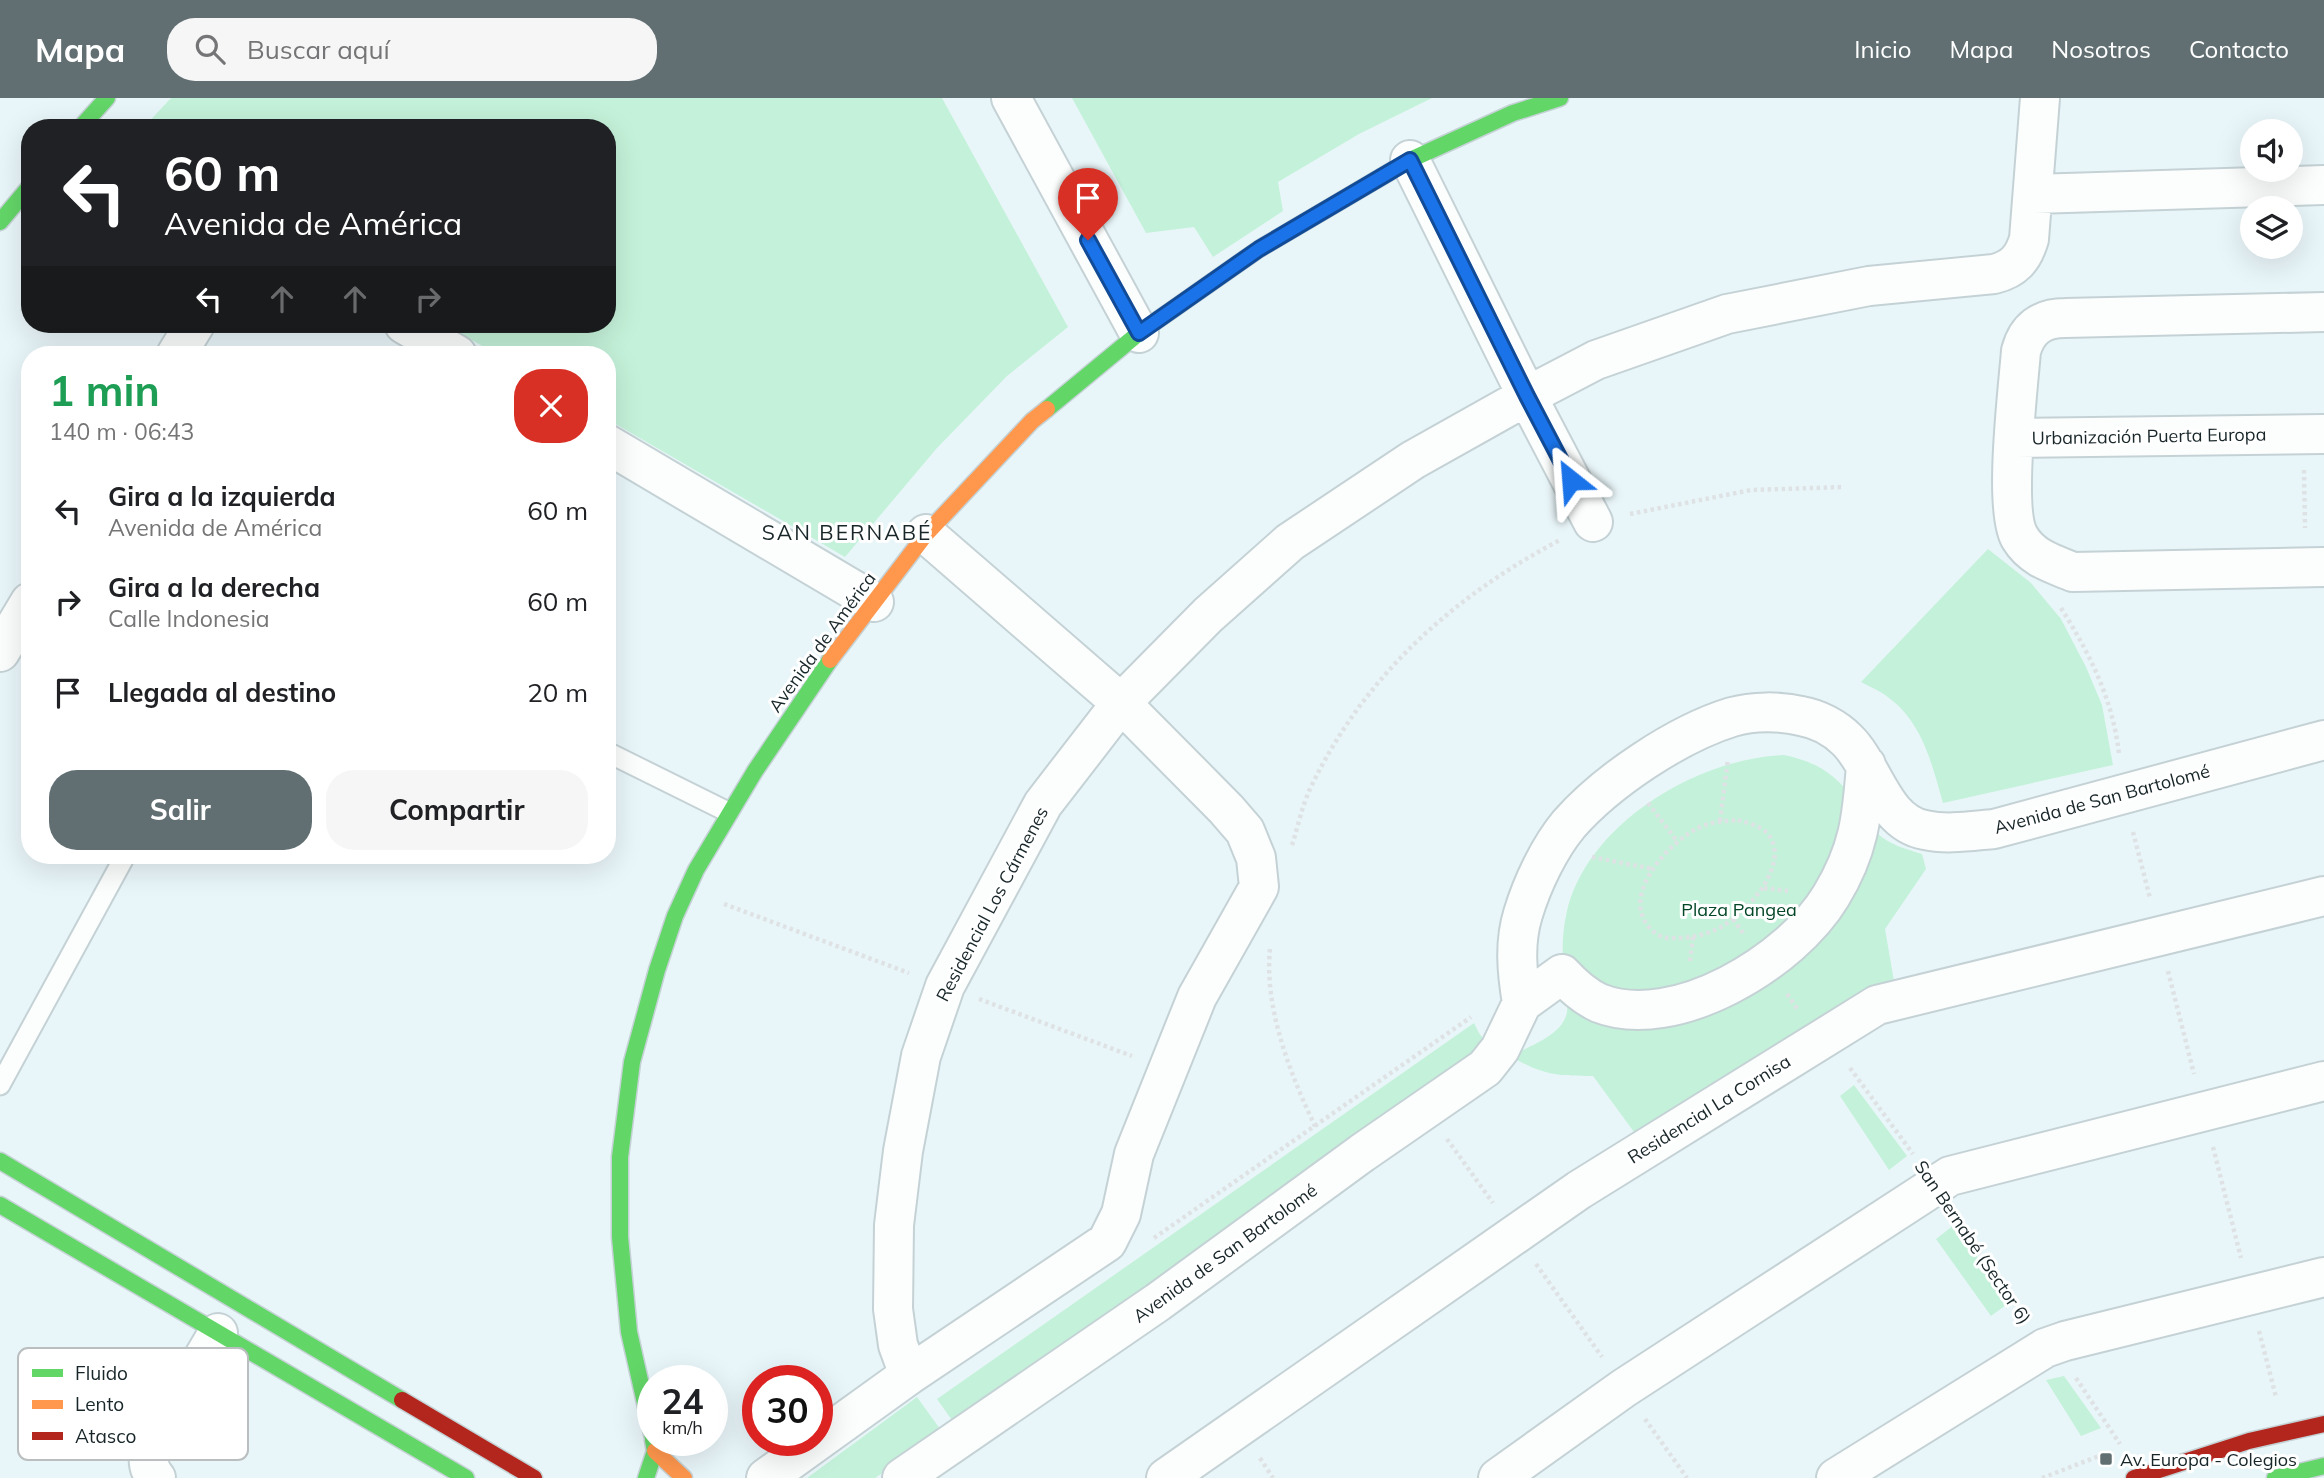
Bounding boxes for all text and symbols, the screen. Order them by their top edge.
search box [167,18,657,81]
text: Mapa [35,29,125,70]
icon: search [191,30,229,68]
text: Buscar aquí [247,33,390,66]
text: Inicio [1854,34,1911,64]
text: Mapa [1949,34,2013,64]
text: Nosotros [2051,34,2151,64]
text: Contacto [2189,34,2289,64]
map controls [2240,119,2303,259]
button: sound [2240,119,2303,182]
text: 60 m [164,142,280,203]
icon: left [49,147,140,238]
pin [1058,168,1118,240]
icon: arrive [1069,179,1107,217]
button: layers [2240,196,2303,259]
text: Avenida de América [164,203,462,243]
icon: left [190,280,228,318]
icon: ahead [263,280,301,318]
icon: ahead [336,280,374,318]
icon: right [409,280,447,318]
text: 1 min [49,364,160,417]
button: close [514,369,588,443]
text: 140 m · 06:43 [49,417,194,446]
street label: Urbanización Puerta Europa [2031,422,2267,450]
position arrow [1534,443,1608,517]
text: Gira a la izquierda [108,480,336,513]
icon: left [49,492,87,530]
text: 60 m [527,494,588,527]
text: Avenida de América [108,513,322,542]
district label: SAN BERNABÉ [762,519,932,545]
street label: Avenida de América [763,567,881,717]
text: Gira a la derecha [108,571,320,604]
icon: right [49,583,87,621]
text: 60 m [527,585,588,618]
text: Calle Indonesia [108,604,270,633]
icon: arrive [49,674,87,712]
text: Llegada al destino [108,676,336,709]
text: 20 m [527,676,588,709]
street label: Avenida de San Bartolomé [1992,759,2212,839]
button: Salir [49,770,312,850]
button: Compartir [326,770,588,850]
street label: Residencial Los Cármenes [931,803,1053,1005]
park label: Plaza Pangea [1681,898,1797,921]
street label: Residencial La Cornisa [1623,1050,1795,1168]
street label: San Bernabé (Sector 6) [1910,1156,2036,1328]
street label: Avenida de San Bartolomé [1128,1178,1322,1328]
legend [18,1348,248,1460]
text: Fluido [75,1361,128,1385]
speed limit sign: 30 [742,1365,833,1456]
text: 24 [661,1379,704,1423]
text: Lento [75,1392,124,1416]
text: km/h [662,1416,703,1439]
text: Atasco [75,1424,136,1448]
place label: Av. Europa - Colegios [2120,1448,2297,1471]
marker: Av. Europa - Colegios [2098,1451,2114,1467]

